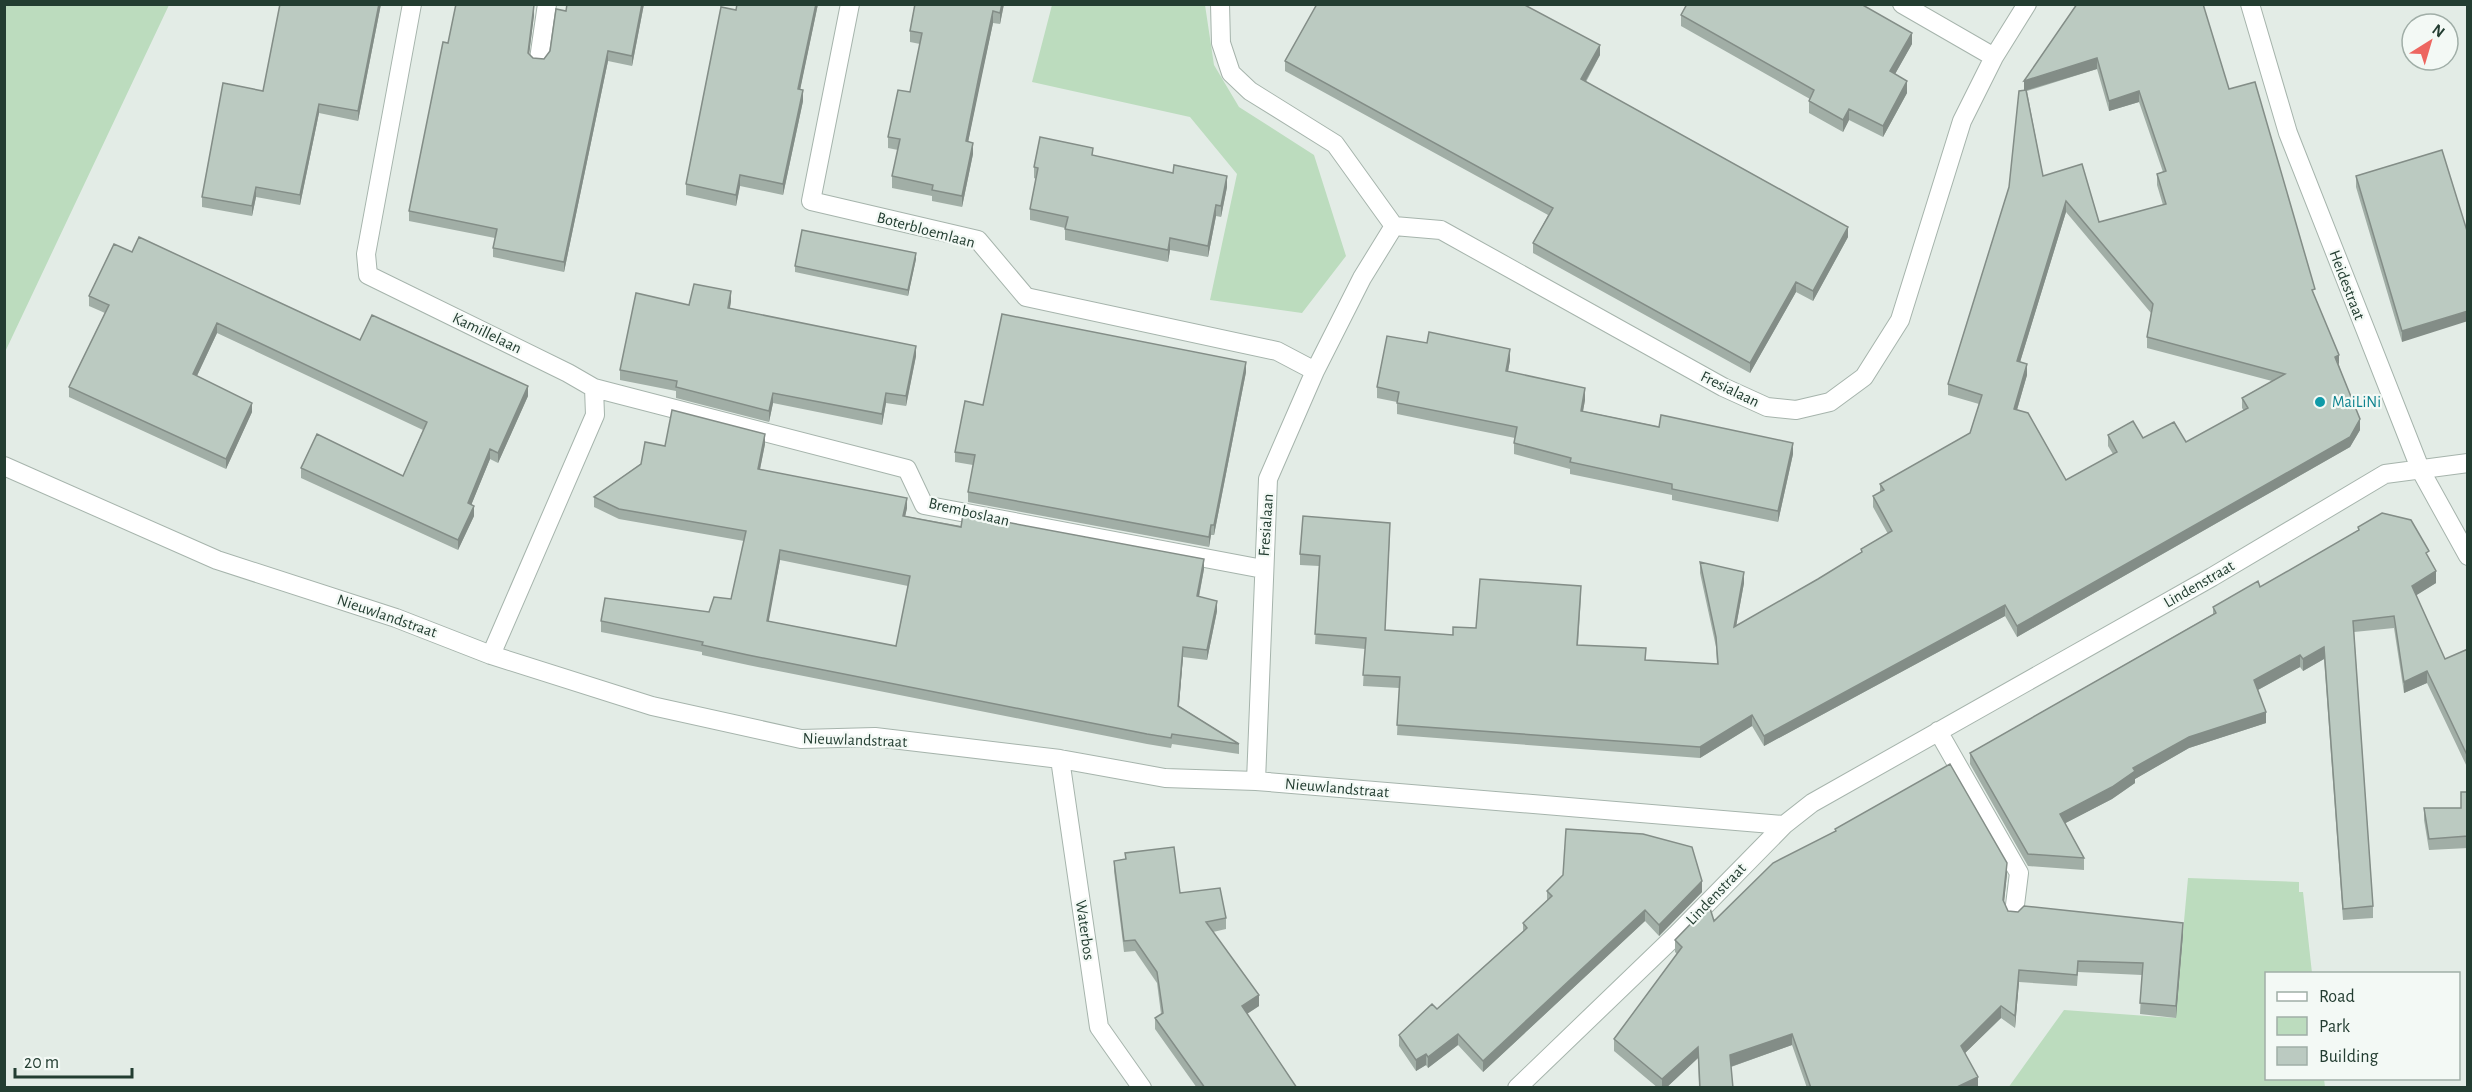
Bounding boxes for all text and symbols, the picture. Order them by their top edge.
north arrow [2400,12,2460,72]
text: N [2429,21,2448,41]
street label: Boterbloemlaan [875,209,977,251]
street label: Heidestraat [2326,248,2368,322]
street label: Kamillelaan [450,309,524,357]
street label: Fresialaan [1698,368,1762,410]
place label: MaiLiNi [2332,394,2381,410]
marker: MaiLiNi [2313,395,2327,409]
street label: Fresialaan [1256,493,1276,557]
street label: Bremboslaan [927,495,1011,529]
street label: Lindenstraat [2161,557,2237,611]
street label: Nieuwlandstraat [335,591,439,641]
street label: Nieuwlandstraat [802,730,908,750]
street label: Nieuwlandstraat [1284,775,1390,801]
street label: Lindenstraat [1683,860,1749,928]
street label: Waterbos [1073,899,1097,961]
legend [2265,972,2460,1080]
text: Road [2319,988,2355,1006]
text: Park [2319,1018,2351,1036]
scale bar [15,1041,132,1079]
text: Building [2319,1048,2379,1066]
text: 20 m [24,1054,59,1072]

